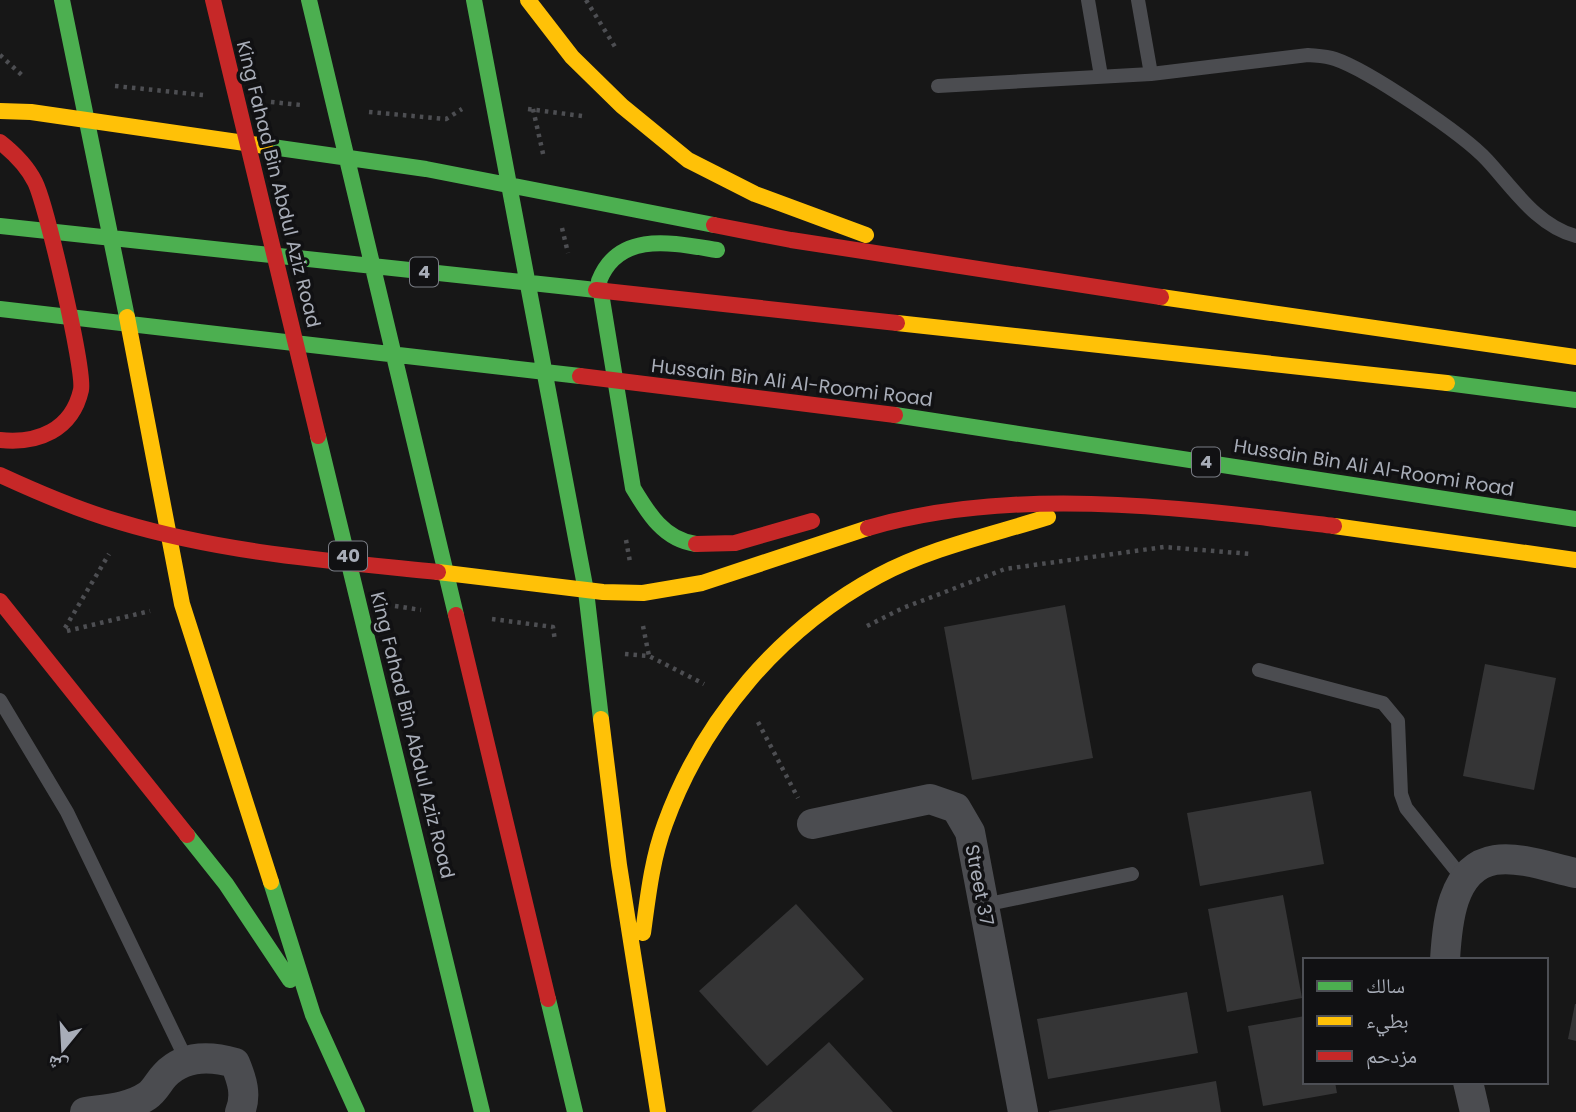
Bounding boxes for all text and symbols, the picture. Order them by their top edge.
street label: King Fahad Bin Abdul Aziz Road [230,38,327,330]
road number: 4 [410,258,438,286]
street label: Hussain Bin Ali Al-Roomi Road [650,352,934,413]
street label: Hussain Bin Ali Al-Roomi Road [1232,432,1516,503]
road number: 4 [1192,448,1220,476]
road number: 40 [329,542,367,570]
street label: King Fahad Bin Abdul Aziz Road [364,589,461,881]
street label: Street 37 [958,842,1001,928]
legend [1303,958,1548,1084]
text: سالك [1366,971,1405,1000]
text: بطيء [1366,1006,1409,1037]
north arrow [28,1014,98,1084]
text: مزدحم [1366,1041,1417,1070]
text: ش [44,1049,72,1081]

